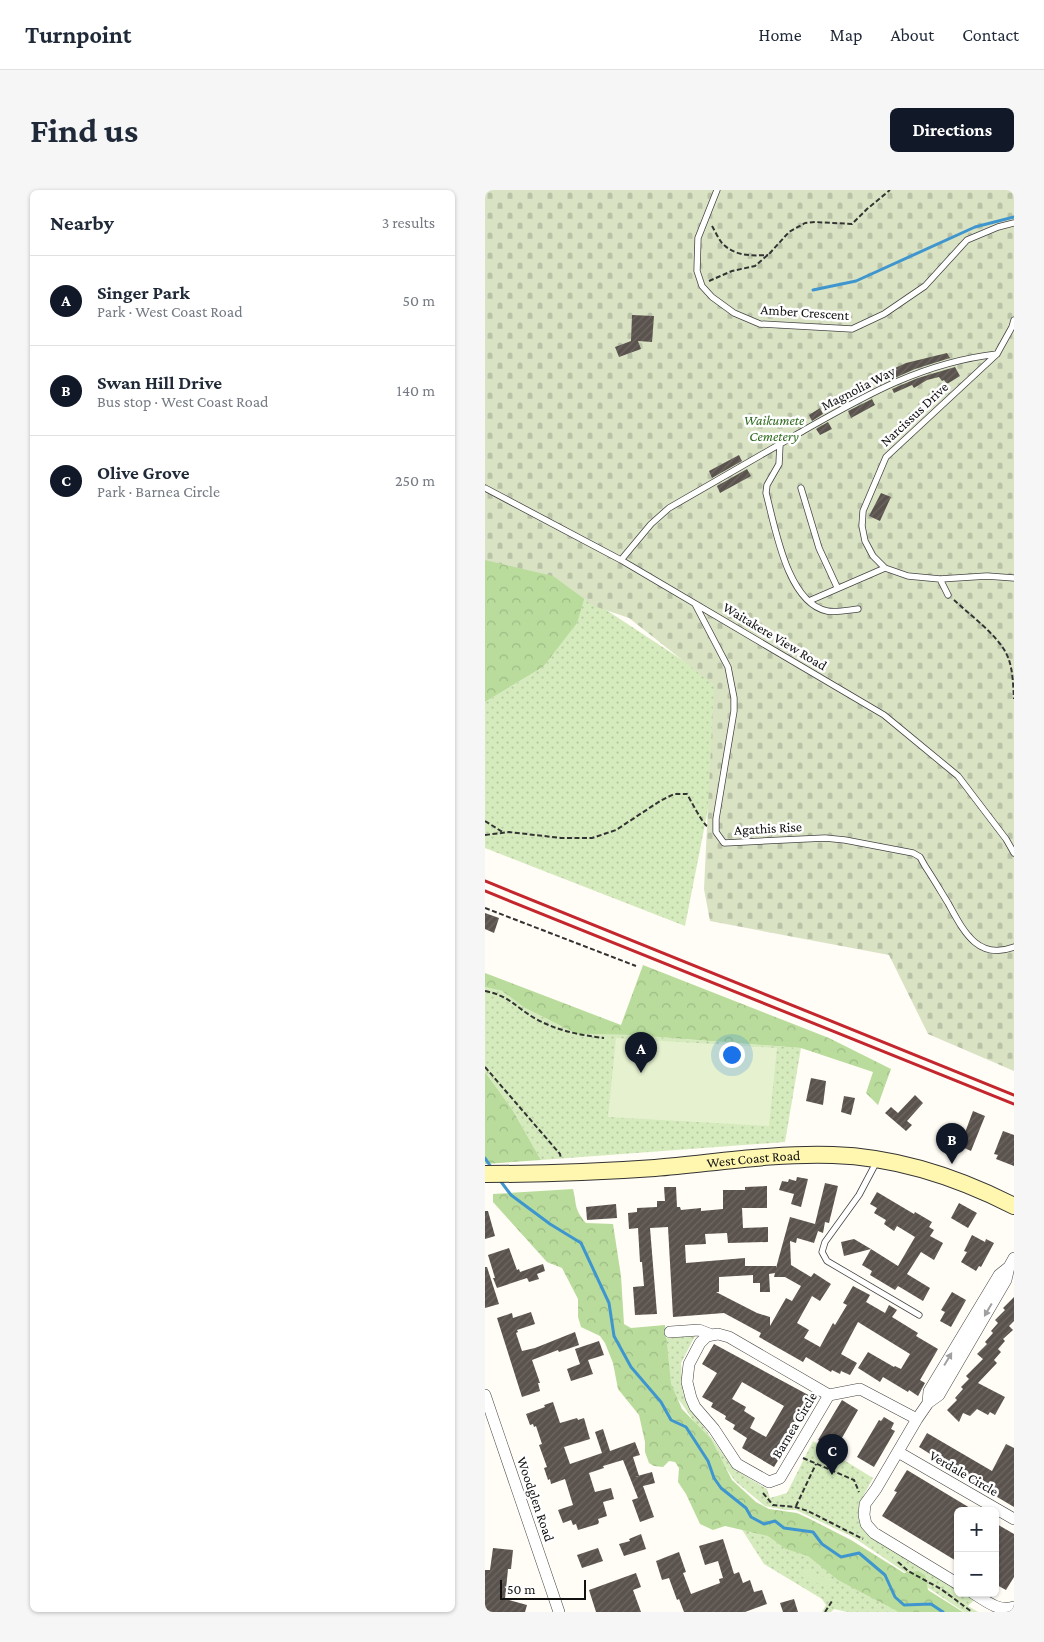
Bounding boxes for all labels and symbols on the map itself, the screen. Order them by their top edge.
street label: Amber Crescent [760,301,850,323]
street label: Magnolia Way [818,362,898,413]
street label: Narcissus Drive [877,379,951,449]
park label: Waikumete Cemetery [744,412,805,444]
street label: Waitakere View Road [720,599,830,674]
street label: Agathis Rise [734,818,802,838]
pin: A [625,1032,657,1073]
your location [719,1042,745,1068]
pin: B [936,1123,968,1164]
street label: West Coast Road [706,1147,801,1171]
one-way arrow [984,1304,993,1317]
one-way arrow [944,1353,953,1366]
street label: Barnea Circle [768,1389,820,1461]
pin: C [816,1434,848,1475]
street label: Verdale Circle [927,1447,1001,1499]
street label: Woodglen Road [514,1454,558,1544]
scale bar [500,1577,586,1600]

